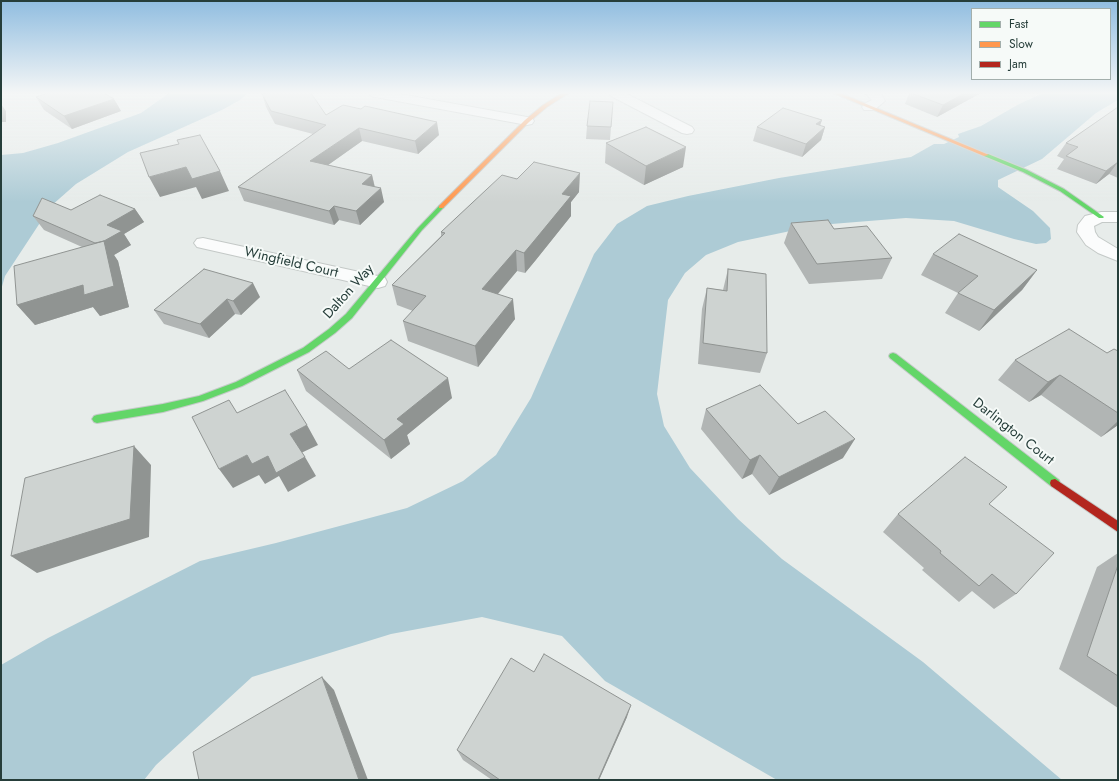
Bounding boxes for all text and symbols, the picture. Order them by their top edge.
legend [971,8,1111,80]
text: Fast [1009,15,1028,33]
text: Slow [1009,35,1033,53]
text: Jam [1009,55,1027,73]
street label: Wingfield Court [242,244,340,282]
street label: Dalton Way [320,261,378,323]
street label: Darlington Court [969,395,1057,469]

